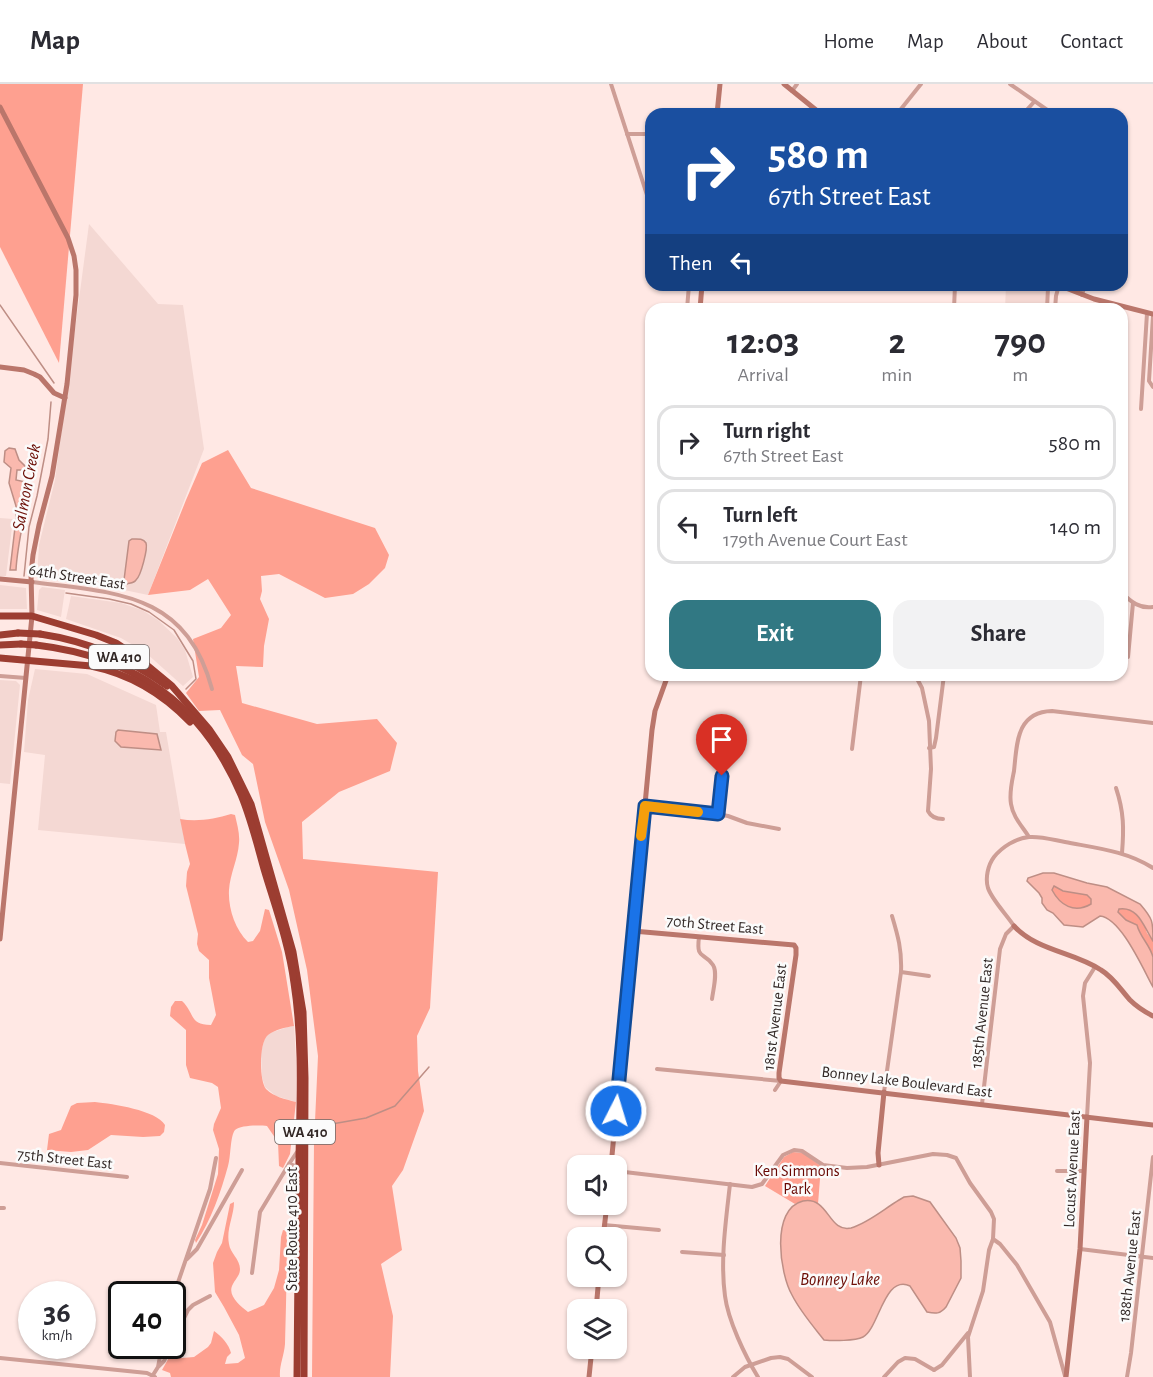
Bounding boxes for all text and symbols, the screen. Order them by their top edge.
text: Map [30,27,80,55]
text: Home [823,31,874,52]
text: Map [907,31,944,52]
text: About [977,31,1027,52]
text: Contact [1060,31,1123,52]
icon: right [669,132,747,210]
text: 580 m [768,134,869,176]
text: 67th Street East [768,183,931,210]
icon: left [725,246,758,279]
text: Then [669,252,713,274]
text: 12:03 [727,324,799,360]
text: 2 [888,324,905,360]
text: 790 [994,324,1046,360]
text: Arrival [737,365,789,385]
text: min [881,365,912,385]
text: m [1012,365,1028,385]
text: Turn right [723,420,810,442]
icon: right [672,426,705,459]
text: 580 m [1049,432,1101,454]
water label: Salmon Creek [10,442,44,532]
text: 67th Street East [723,446,843,466]
text: Turn left [723,504,797,526]
icon: left [672,510,705,543]
text: 140 m [1050,516,1101,538]
text: 179th Avenue Court East [723,530,908,550]
street label: 64th Street East [27,561,126,593]
button: Exit [669,600,881,669]
button: Share [893,600,1104,669]
road number: WA 410 [89,645,149,669]
pin [696,714,747,776]
icon: arrive [705,723,738,756]
street label: 70th Street East [666,913,764,937]
street label: 185th Avenue East [968,957,996,1069]
street label: 181st Avenue East [761,963,789,1071]
street label: Bonney Lake Boulevard East [820,1064,993,1101]
position arrow [584,1079,648,1143]
street label: Locust Avenue East [1061,1110,1083,1228]
road number: WA 410 [275,1120,335,1144]
street label: 75th Street East [17,1146,113,1172]
map controls [567,1155,627,1359]
button: sound [567,1155,627,1215]
park label: Ken Simmons Park [754,1163,840,1197]
street label: State Route 410 East [284,1167,300,1291]
street label: 188th Avenue East [1116,1210,1144,1323]
button: search [567,1227,627,1287]
water label: Bonney Lake [800,1271,880,1289]
speed limit sign: 40 [108,1281,186,1359]
text: 36 [43,1298,71,1328]
button: layers [567,1299,627,1359]
text: km/h [42,1328,72,1343]

